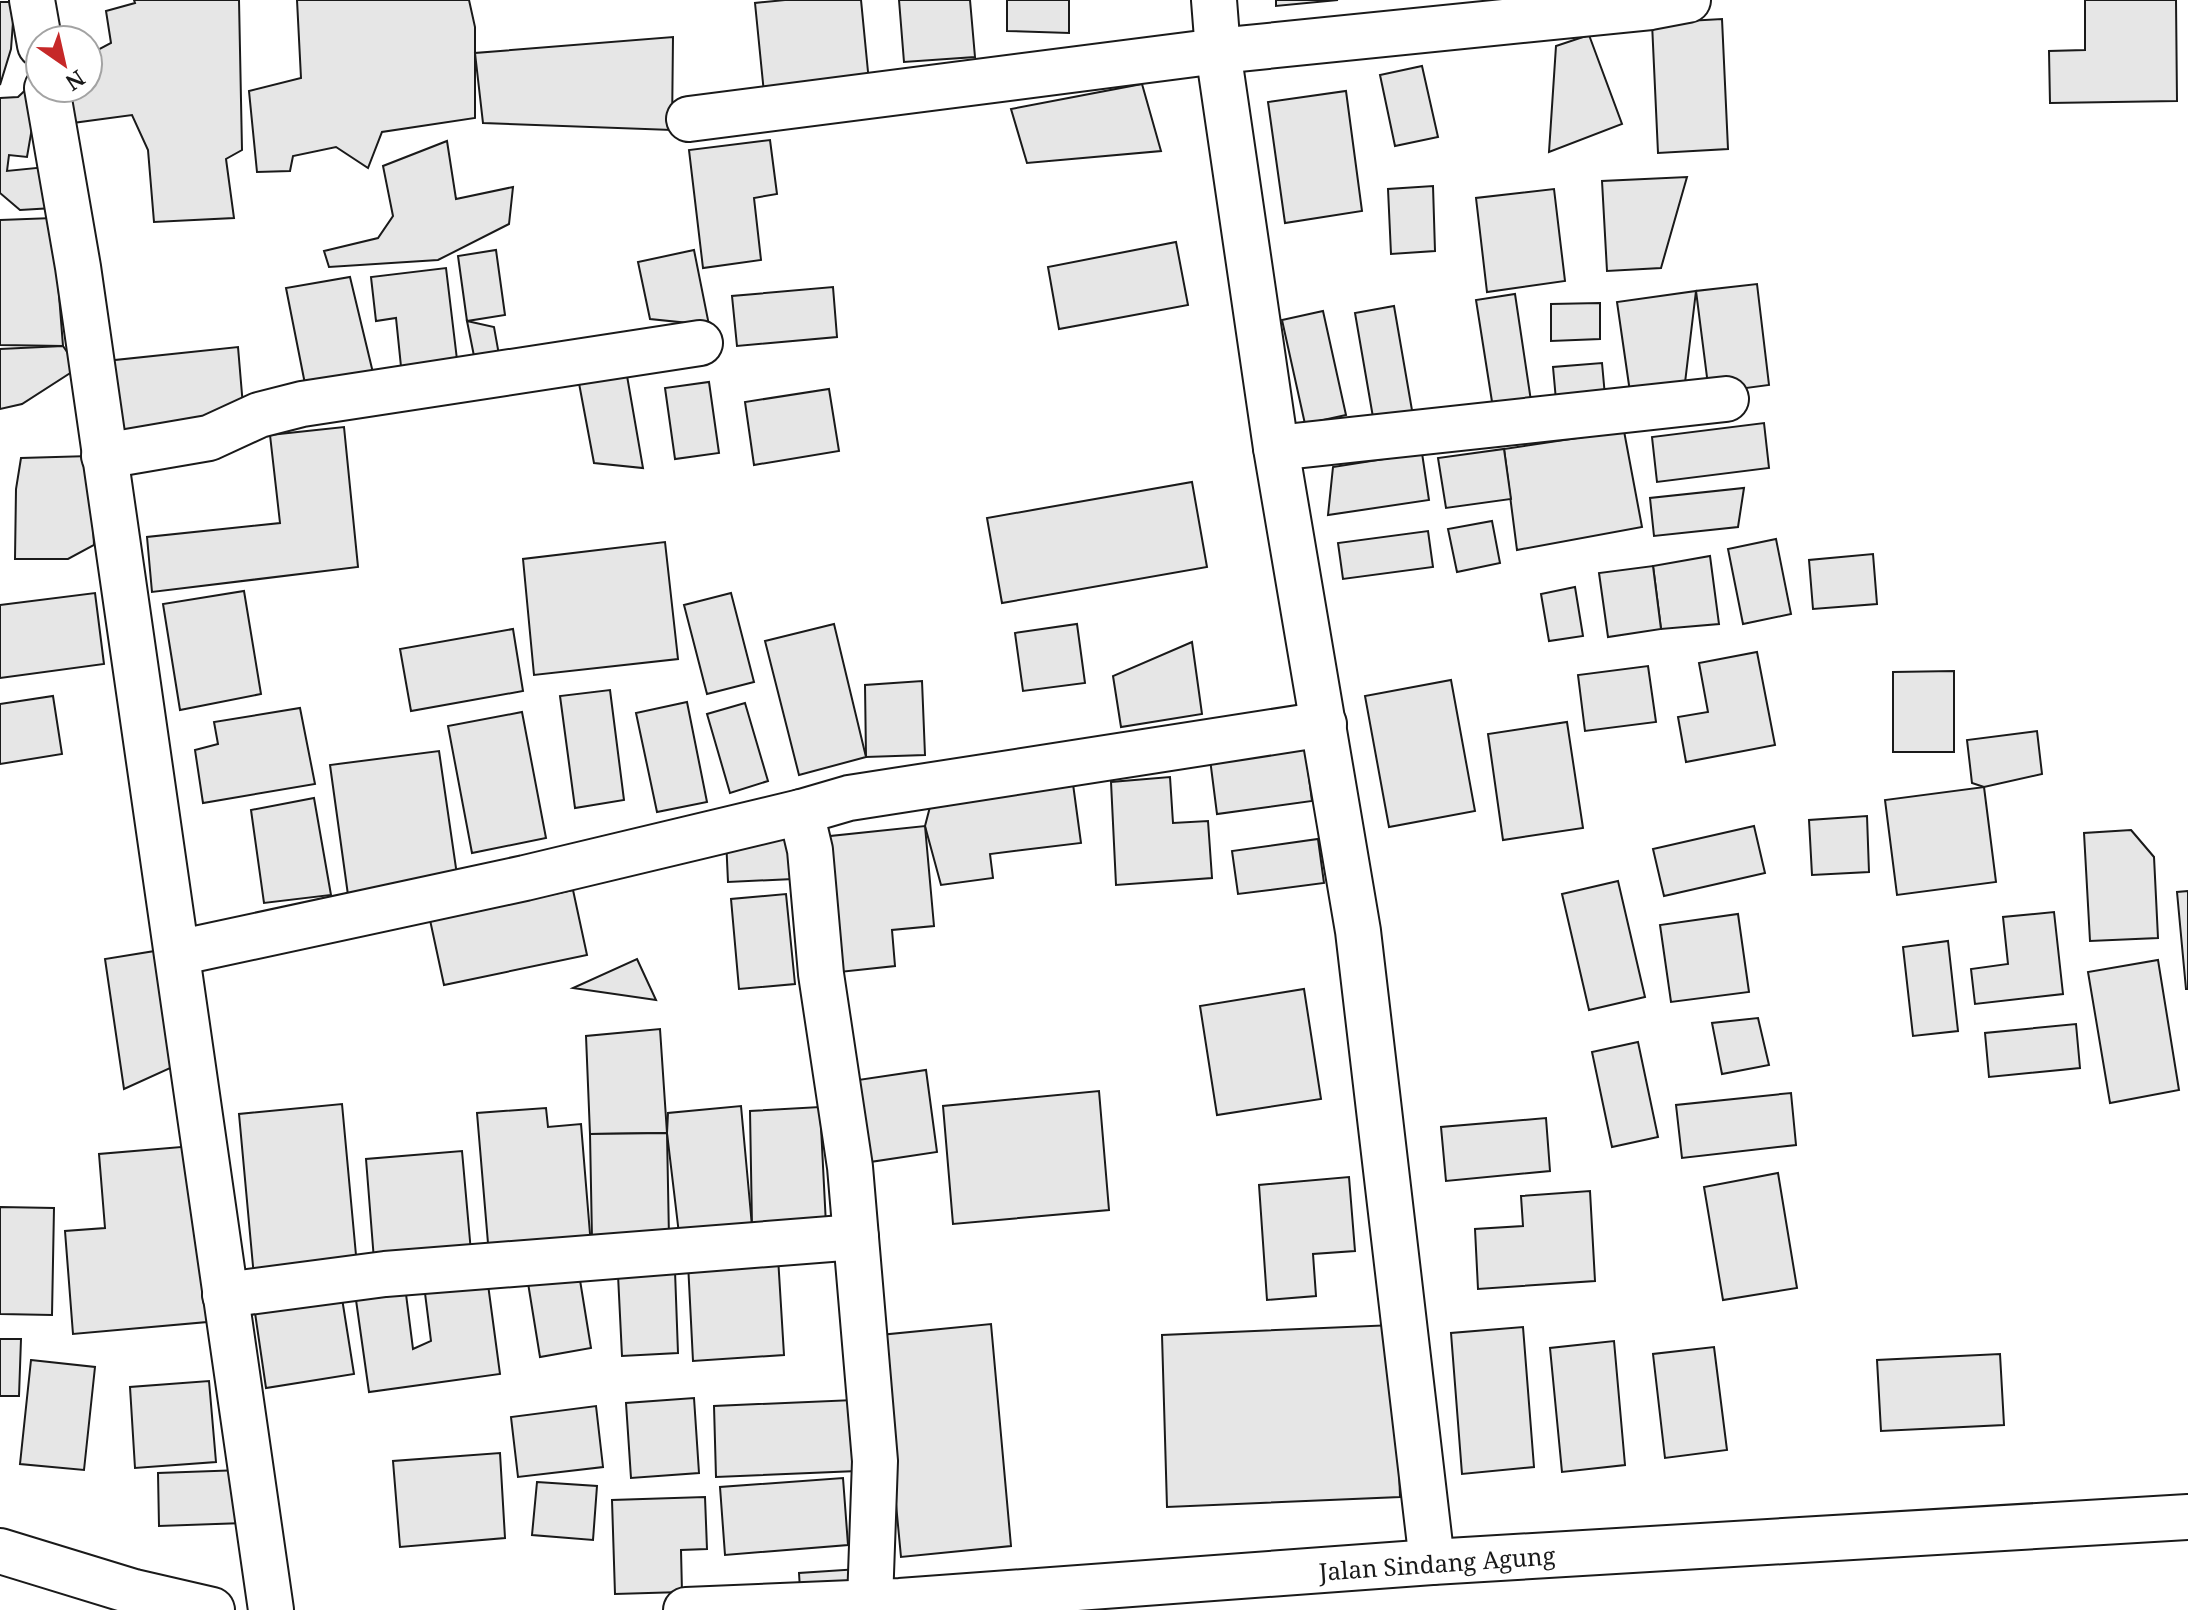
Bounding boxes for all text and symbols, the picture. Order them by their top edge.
north arrow [24,24,104,104]
text: N [60,64,91,99]
street label: Jalan Sindang Agung [1317,1538,1556,1588]

